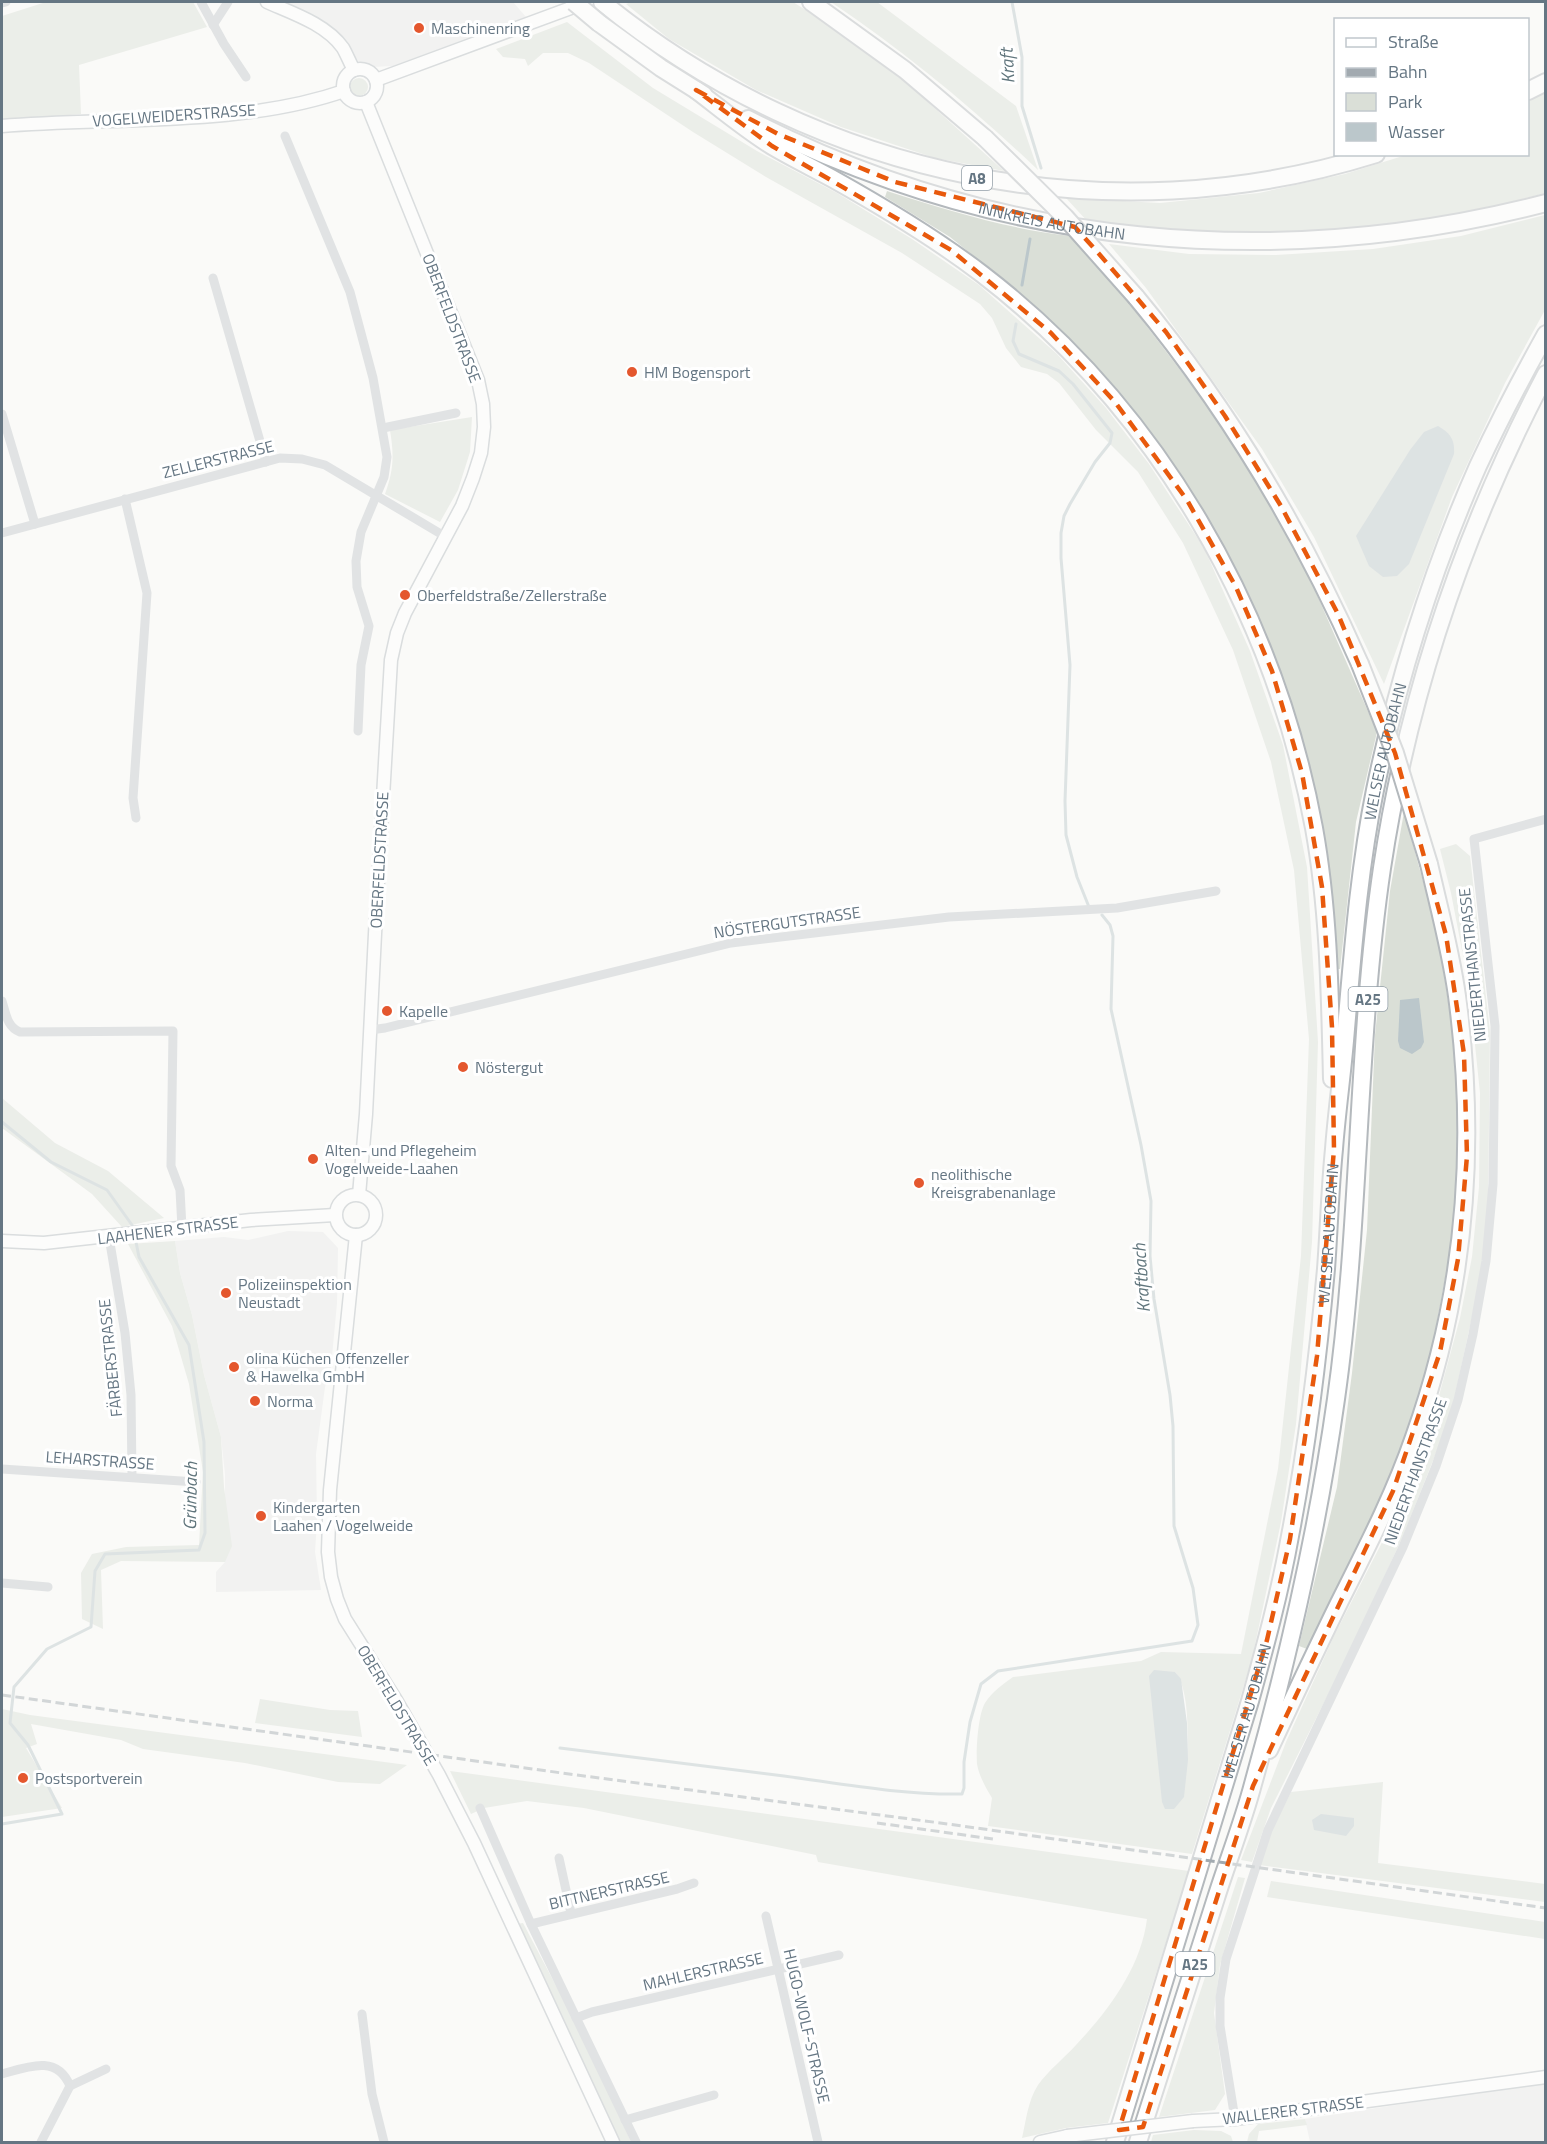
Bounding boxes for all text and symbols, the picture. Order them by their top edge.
place label: Maschinenring [431,16,530,40]
legend [1334,18,1529,156]
marker: Maschinenring [412,21,426,35]
text: Straße [1388,28,1439,55]
water label: Kraft [992,45,1021,84]
text: Bahn [1388,58,1427,85]
text: Park [1388,88,1423,115]
street label: VOGELWEIDERSTRASSE [91,97,257,133]
text: Wasser [1388,118,1445,145]
road number: A8 [962,166,992,190]
street label: INNKREIS AUTOBAHN [976,195,1127,246]
street label: OBERFELDSTRASSE [416,250,488,386]
place label: HM Bogensport [644,360,751,384]
marker: HM Bogensport [625,365,639,379]
street label: ZELLERSTRASSE [160,434,276,484]
place label: Oberfeldstraße/Zellerstraße [417,583,607,607]
marker: Oberfeldstraße/Zellerstraße [398,588,412,602]
street label: WELSER AUTOBAHN [1358,680,1412,822]
street label: OBERFELDSTRASSE [363,791,395,929]
street label: NIEDERTHANSTRASSE [1452,887,1492,1043]
street label: NÖSTERGUTSTRASSE [712,900,862,944]
road number: A25 [1348,987,1388,1011]
place label: Kapelle [399,999,448,1023]
marker: Kapelle [380,1004,394,1018]
place label: Nöstergut [475,1055,543,1079]
marker: Nöstergut [456,1060,470,1074]
place label: Alten- und Pflegeheim Vogelweide-Laahen [325,1138,477,1180]
marker: Alten- und Pflegeheim Vogelweide-Laahen [306,1152,320,1166]
place label: neolithische Kreisgrabenanlage [931,1162,1056,1204]
street label: WELSER AUTOBAHN [1311,1162,1345,1305]
marker: neolithische Kreisgrabenanlage [912,1176,926,1190]
street label: LAAHENER STRASSE [96,1209,240,1251]
water label: Kraftbach [1125,1241,1157,1314]
place label: Polizeiinspektion Neustadt [238,1272,352,1314]
marker: Polizeiinspektion Neustadt [219,1286,233,1300]
street label: FÄRBERSTRASSE [92,1298,128,1418]
place label: olina Küchen Offenzeller & Hawelka GmbH [246,1346,409,1388]
marker: olina Küchen Offenzeller & Hawelka GmbH [227,1360,241,1374]
place label: Norma [267,1389,313,1413]
marker: Norma [248,1394,262,1408]
street label: NIEDERTHANSTRASSE [1377,1394,1453,1548]
street label: LEHARSTRASSE [45,1444,155,1476]
water label: Grünbach [176,1461,204,1530]
place label: Kindergarten Laahen / Vogelweide [273,1495,413,1537]
marker: Kindergarten Laahen / Vogelweide [254,1509,268,1523]
street label: OBERFELDSTRASSE [351,1640,443,1770]
street label: WELSER AUTOBAHN [1215,1641,1277,1783]
place label: Postsportverein [35,1766,143,1790]
marker: Postsportverein [16,1771,30,1785]
street label: BITTNERSTRASSE [547,1864,672,1915]
street label: MAHLERSTRASSE [641,1945,766,1996]
street label: HUGO-WOLF-STRASSE [778,1946,836,2106]
road number: A25 [1176,1952,1214,1976]
street label: WALLERER STRASSE [1221,2089,1365,2131]

